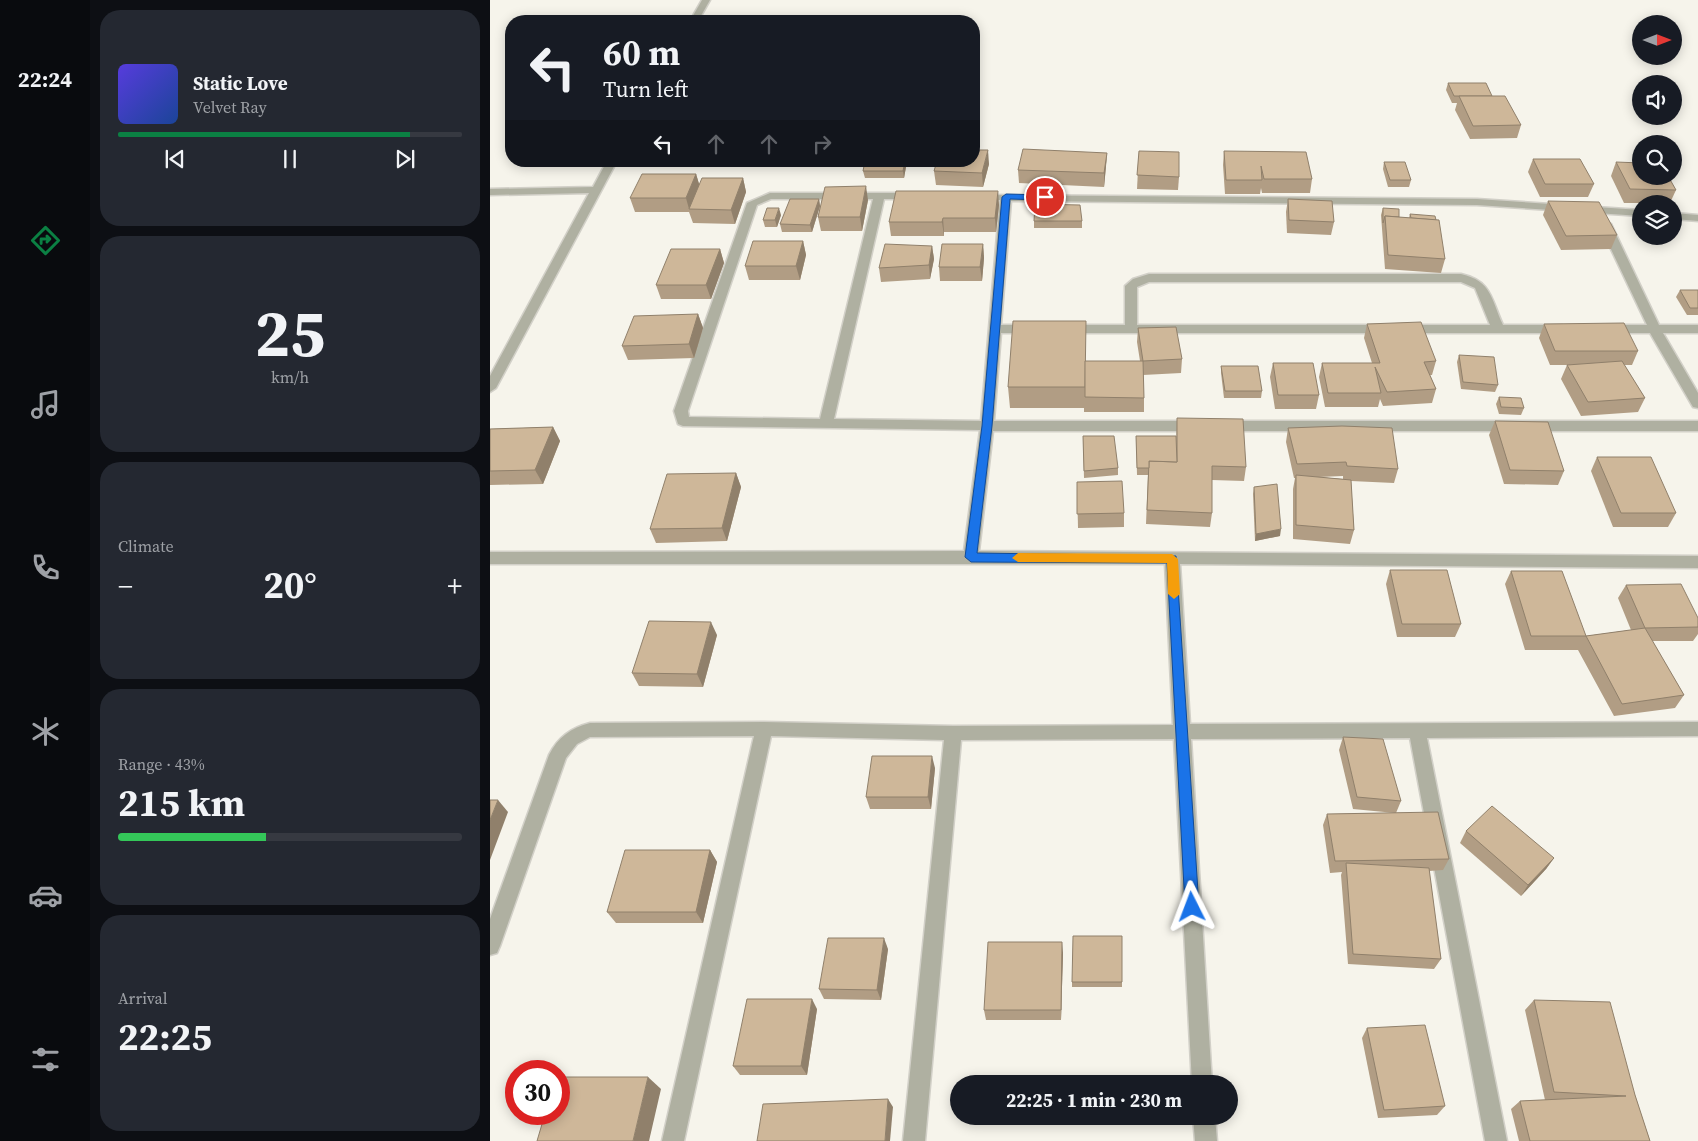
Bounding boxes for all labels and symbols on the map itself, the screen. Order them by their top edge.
north arrow [1632,15,1682,65]
pin [1024,176,1066,218]
position arrow [1165,880,1217,932]
speed limit sign: 30 [505,1060,570,1125]

